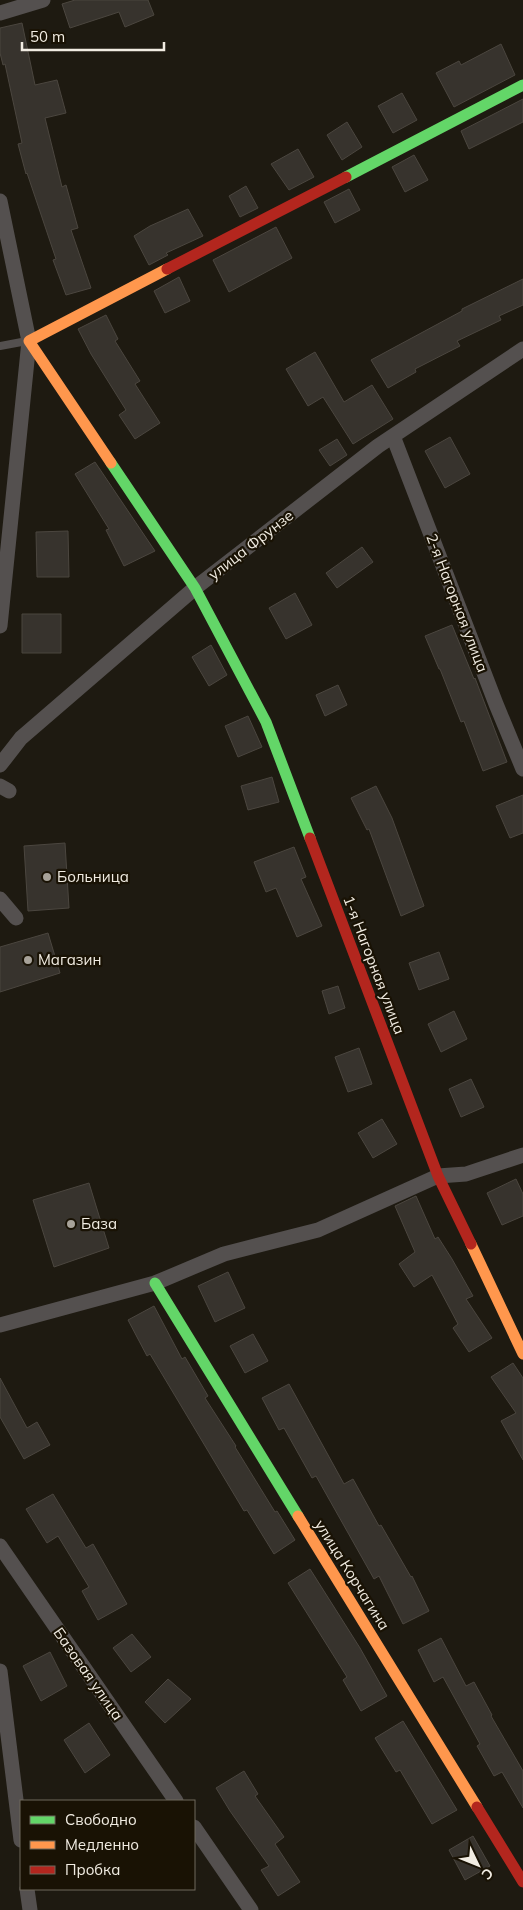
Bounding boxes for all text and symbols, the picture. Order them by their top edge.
scale bar [22,20,165,52]
text: 50 m [30,27,65,46]
street label: улица Фрунзе [204,505,297,584]
street label: 2-я Нагорная улица [422,531,493,675]
place label: Больница [57,867,129,886]
marker: Больница [41,871,53,883]
street label: 1-я Нагорная улица [339,893,410,1037]
place label: Магазин [38,950,101,969]
marker: Магазин [22,954,34,966]
place label: База [81,1214,117,1233]
marker: База [65,1218,77,1230]
street label: улица Корчагина [311,1516,394,1633]
street label: Базовая улица [49,1624,127,1724]
legend [20,1800,195,1890]
text: Свободно [65,1810,137,1829]
text: Медленно [65,1835,139,1854]
north arrow [453,1840,503,1890]
text: Пробка [65,1860,120,1879]
text: С [478,1864,497,1884]

